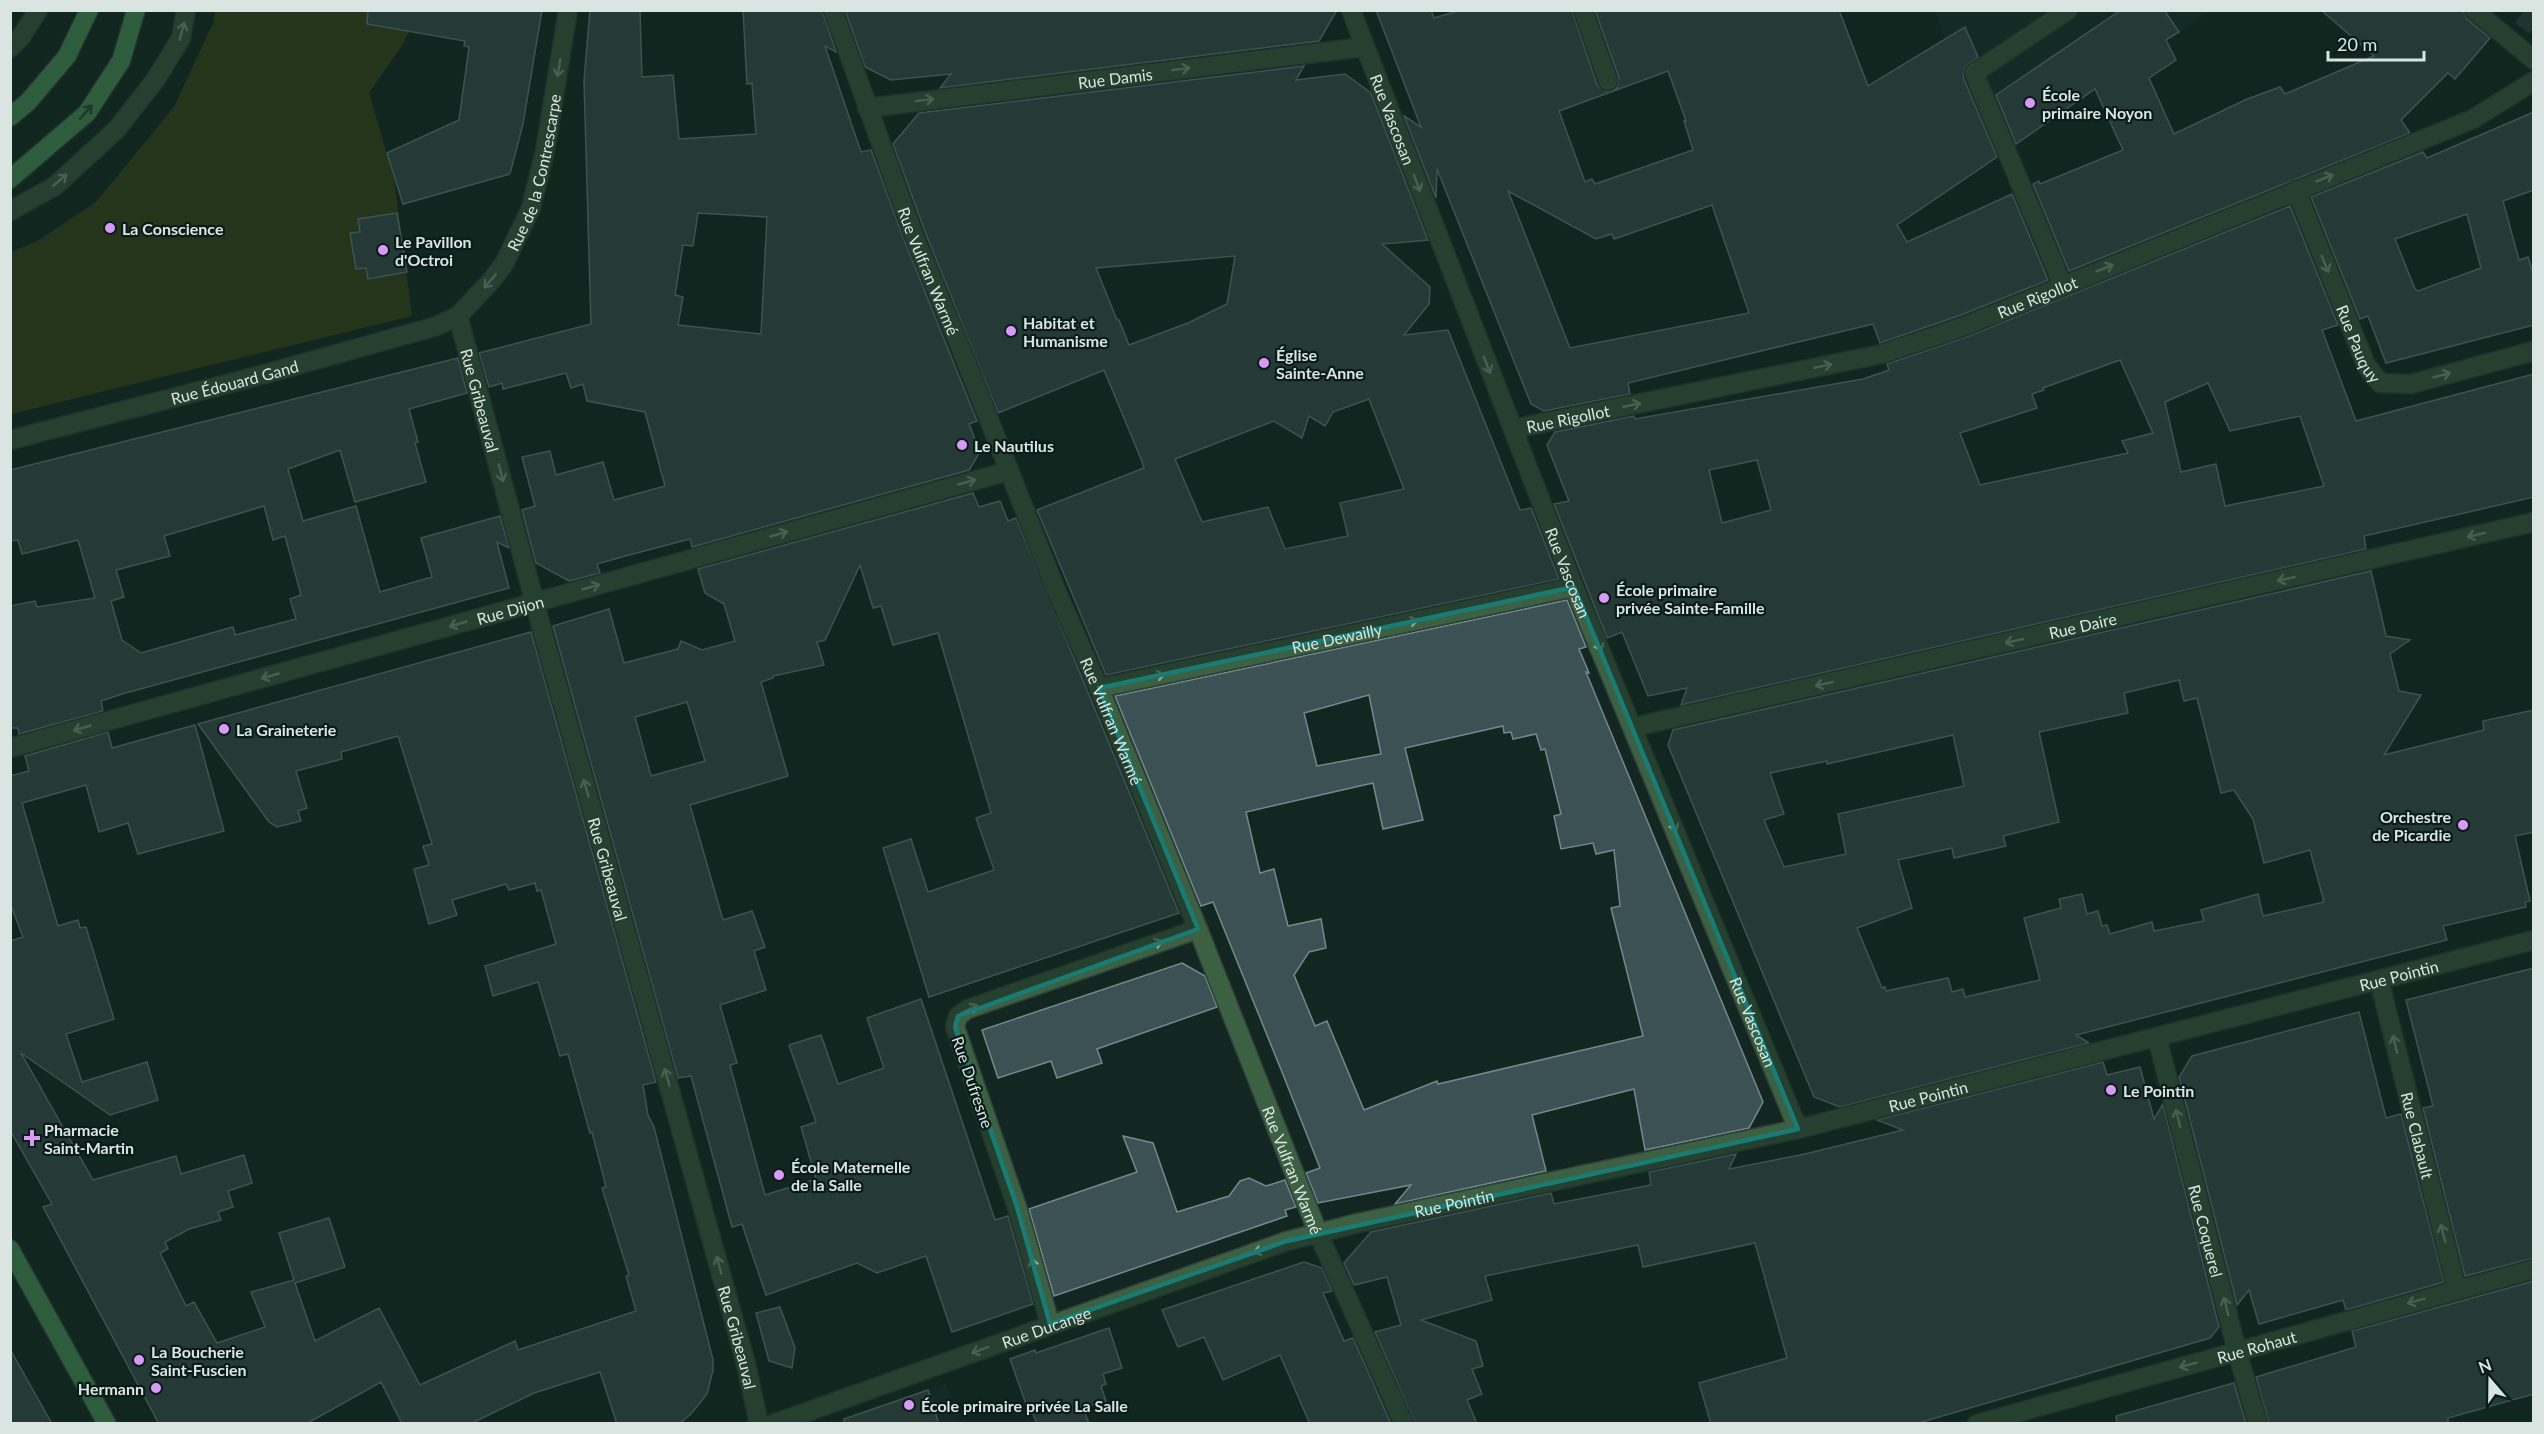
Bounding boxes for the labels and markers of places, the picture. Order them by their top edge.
place label: École primaire Noyon [2042,85,2152,122]
marker: École primaire Noyon [2023,96,2037,110]
place label: La Conscience [122,219,224,238]
marker: La Conscience [103,221,117,235]
place label: Le Pavillon d'Octroi [395,232,472,269]
marker: Le Pavillon d'Octroi [376,243,390,257]
place label: Habitat et Humanisme [1023,313,1108,350]
marker: Habitat et Humanisme [1004,324,1018,338]
place label: Église Sainte-Anne [1276,345,1364,382]
marker: Église Sainte-Anne [1257,356,1271,370]
place label: Le Nautilus [974,436,1054,455]
marker: Le Nautilus [955,438,969,452]
place label: École primaire privée Sainte-Famille [1616,580,1765,617]
marker: École primaire privée Sainte-Famille [1597,591,1611,605]
place label: La Graineterie [236,720,337,739]
marker: La Graineterie [217,722,231,736]
place label: Orchestre de Picardie [2372,807,2451,844]
marker: Orchestre de Picardie [2456,818,2470,832]
place label: Le Pointin [2123,1081,2194,1100]
marker: Le Pointin [2104,1083,2118,1097]
place label: Pharmacie Saint-Martin [44,1120,134,1157]
marker: Pharmacie Saint-Martin [25,1131,39,1145]
place label: École Maternelle de la Salle [791,1157,911,1194]
marker: École Maternelle de la Salle [772,1168,786,1182]
place label: La Boucherie Saint-Fuscien [151,1342,247,1379]
marker: La Boucherie Saint-Fuscien [132,1353,146,1367]
place label: Hermann [78,1379,144,1398]
marker: Hermann [149,1381,163,1395]
place label: École primaire privée La Salle [921,1396,1128,1415]
marker: École primaire privée La Salle [902,1398,916,1412]

